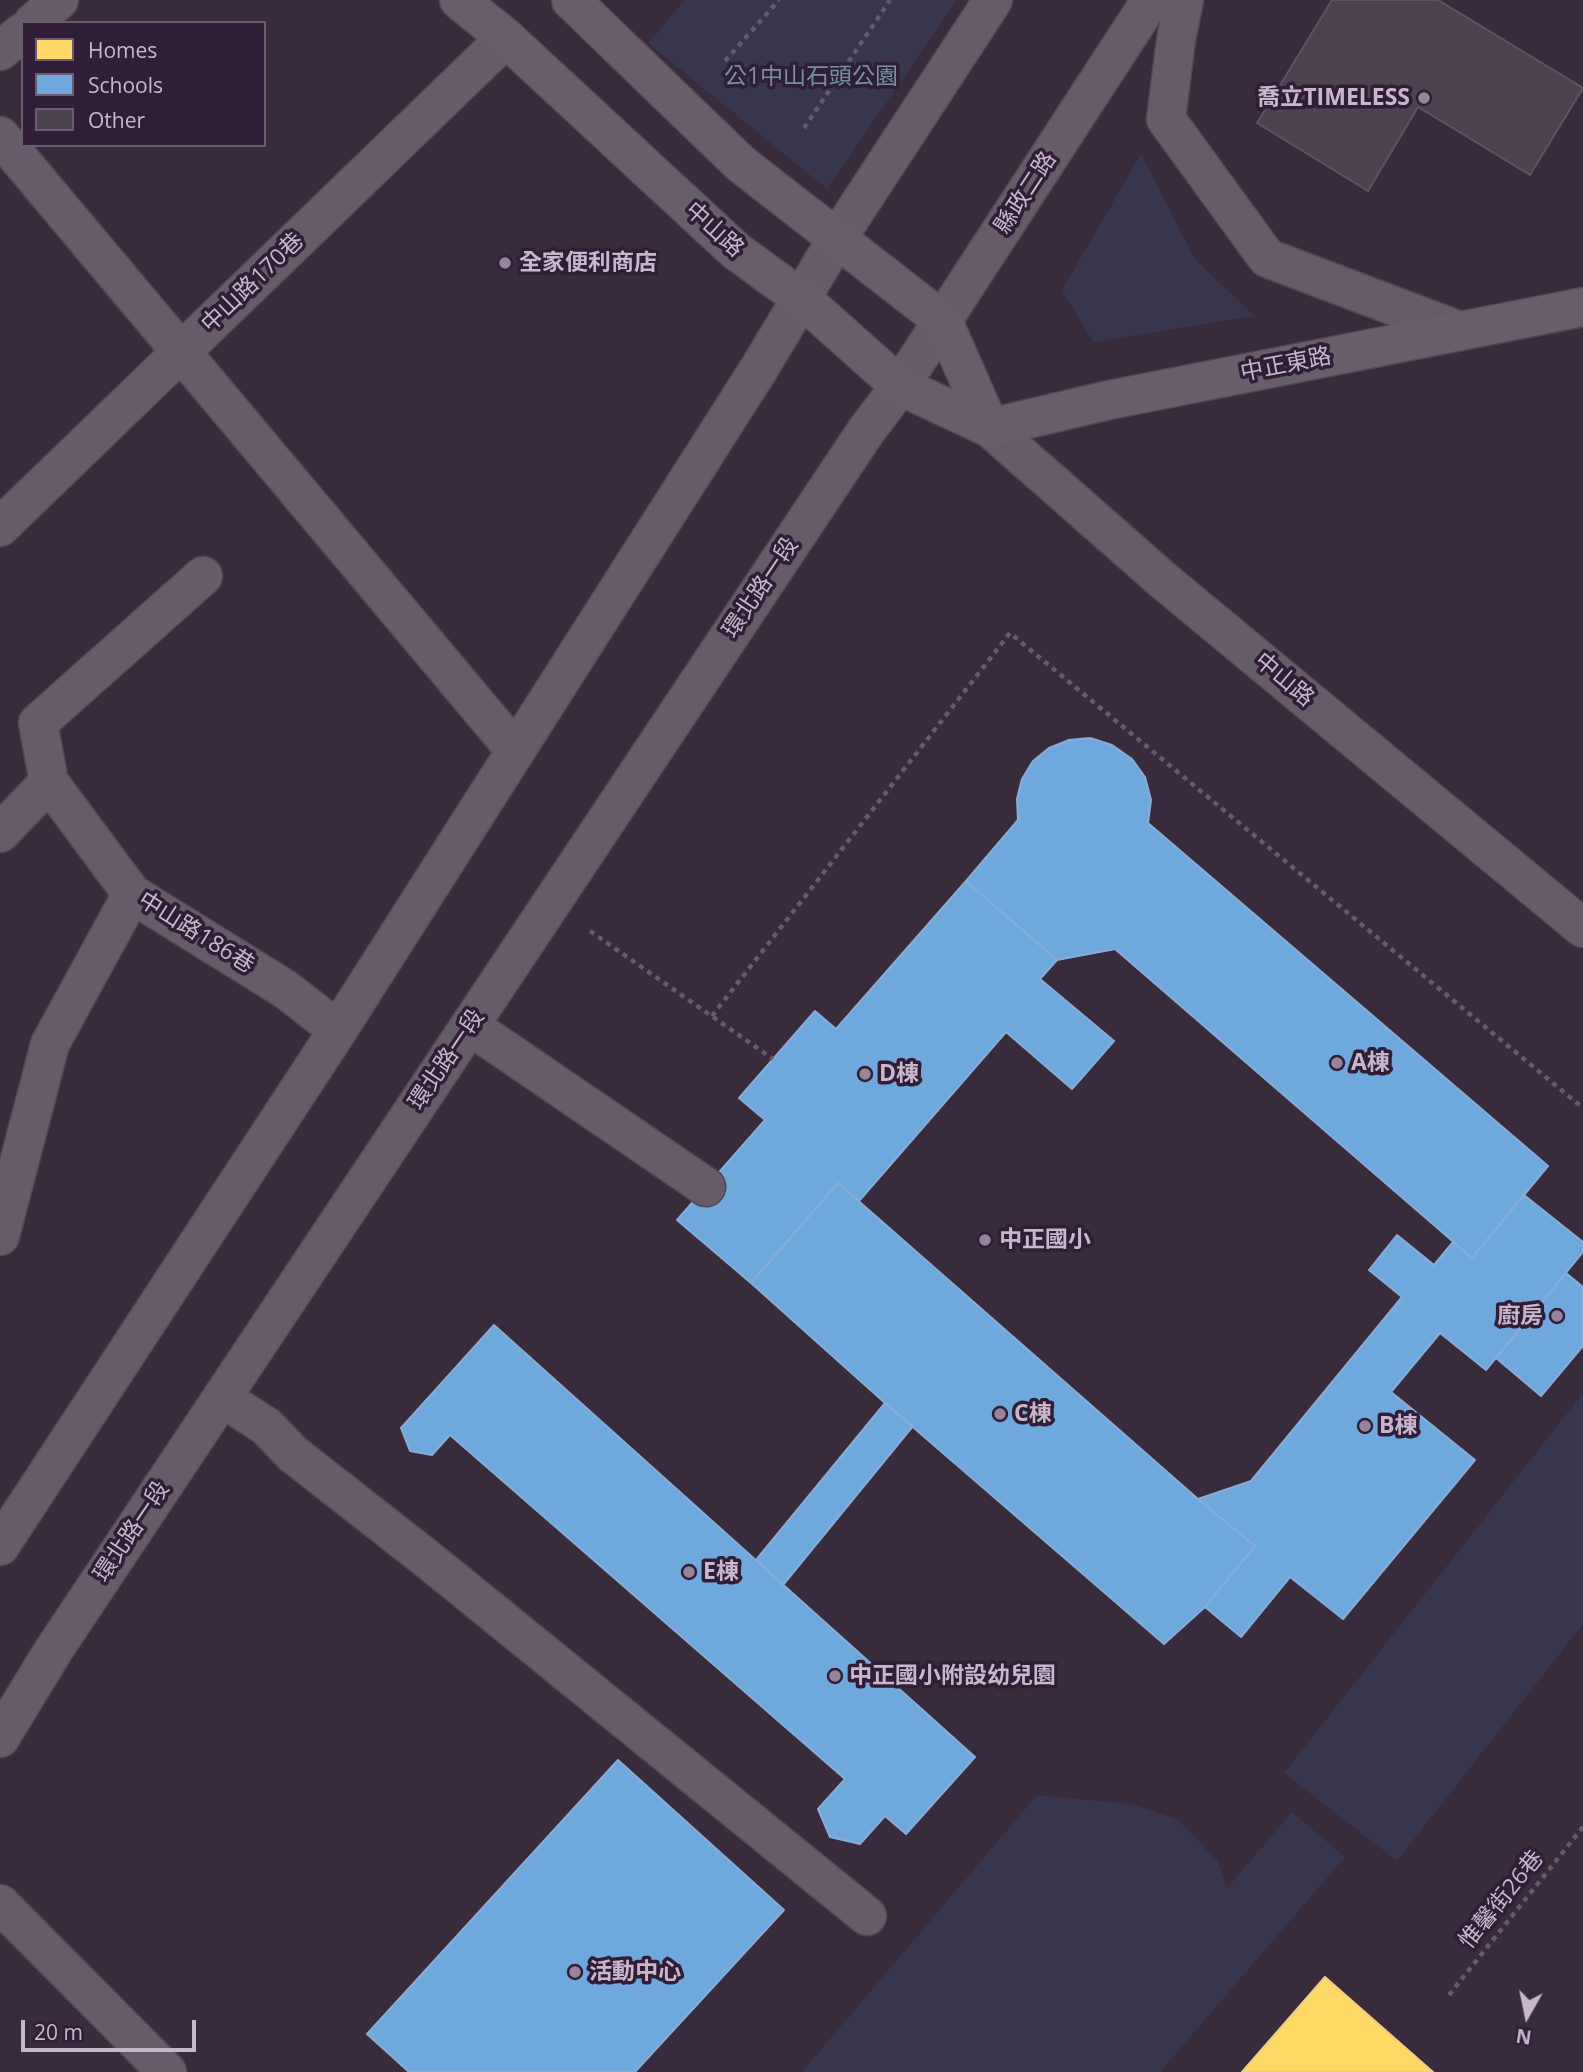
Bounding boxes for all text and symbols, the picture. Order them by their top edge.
legend [21,21,266,147]
text: Homes [88,36,157,64]
park label: 公1中山石頭公園 [724,63,898,91]
text: Schools [88,71,163,99]
place label: 喬立TIMELESS [1257,84,1410,112]
marker: 喬立TIMELESS [1416,90,1432,106]
text: Other [88,106,145,134]
street label: 縣政二路 [989,147,1063,239]
street label: 中山路 [679,197,749,263]
street label: 中山路170巷 [196,227,310,339]
place label: 全家便利商店 [519,249,657,277]
marker: 全家便利商店 [497,255,513,271]
street label: 中正東路 [1238,343,1334,387]
street label: 環北路一段 [717,533,805,643]
street label: 中山路 [1249,647,1319,713]
street label: 中山路186巷 [133,886,259,980]
street label: 環北路一段 [403,1005,491,1115]
place label: A棟 [1351,1049,1390,1077]
marker: A棟 [1329,1055,1345,1071]
place label: D棟 [879,1060,919,1088]
marker: D棟 [857,1066,873,1082]
place label: 中正國小 [999,1226,1091,1254]
marker: 中正國小 [977,1232,993,1248]
place label: 廚房 [1497,1302,1543,1330]
marker: 廚房 [1549,1308,1565,1324]
place label: C棟 [1014,1400,1052,1428]
marker: C棟 [992,1406,1008,1422]
place label: B棟 [1379,1412,1417,1440]
marker: B棟 [1357,1418,1373,1434]
street label: 環北路一段 [88,1477,176,1587]
place label: E棟 [703,1558,739,1586]
marker: E棟 [681,1564,697,1580]
place label: 中正國小附設幼兒園 [849,1662,1056,1690]
marker: 中正國小附設幼兒園 [827,1668,843,1684]
street label: 惟馨街26巷 [1454,1845,1550,1955]
place label: 活動中心 [589,1958,681,1986]
marker: 活動中心 [567,1964,583,1980]
north arrow [1492,1981,1562,2051]
scale bar [24,2006,200,2050]
text: 20 m [34,2018,83,2046]
text: N [1514,2023,1533,2051]

